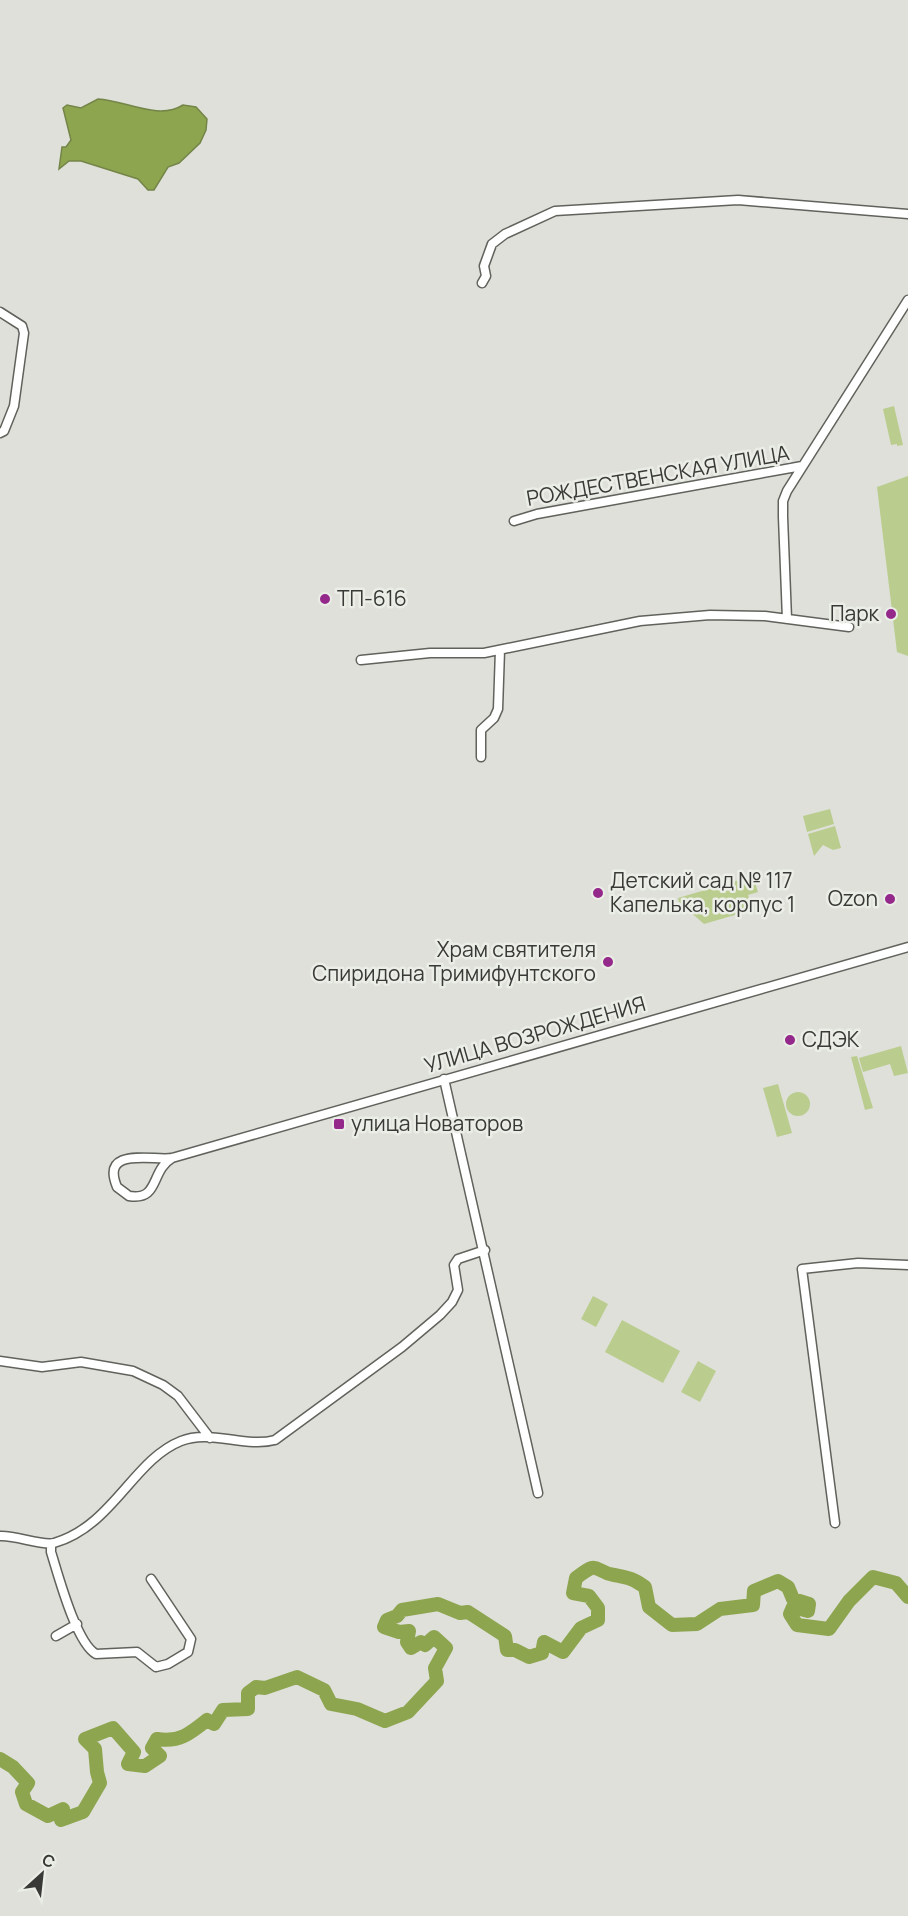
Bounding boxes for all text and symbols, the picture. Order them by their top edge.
street label: РОЖДЕСТВЕНСКАЯ УЛИЦА [524,438,791,512]
place label: ТП-616 [337,584,407,612]
marker: ТП-616 [318,592,332,606]
place label: Парк [830,599,880,627]
marker: Парк [884,607,898,621]
place label: Детский сад № 117 Капелька, корпус 1 [610,866,795,918]
place label: Ozon [828,884,878,912]
marker: Детский сад № 117 Капелька, корпус 1 [591,886,605,900]
marker: Ozon [883,892,897,906]
place label: Храм святителя Спиридона Тримифунтского [312,935,596,987]
marker: Храм святителя Спиридона Тримифунтского [601,955,615,969]
street label: УЛИЦА ВОЗРОЖДЕНИЯ [421,989,649,1079]
place label: СДЭК [802,1025,860,1053]
marker: СДЭК [783,1033,797,1047]
place label: улица Новаторов [351,1109,523,1137]
marker: улица Новаторов [332,1117,346,1131]
north arrow [12,1844,72,1904]
text: С [39,1848,59,1873]

